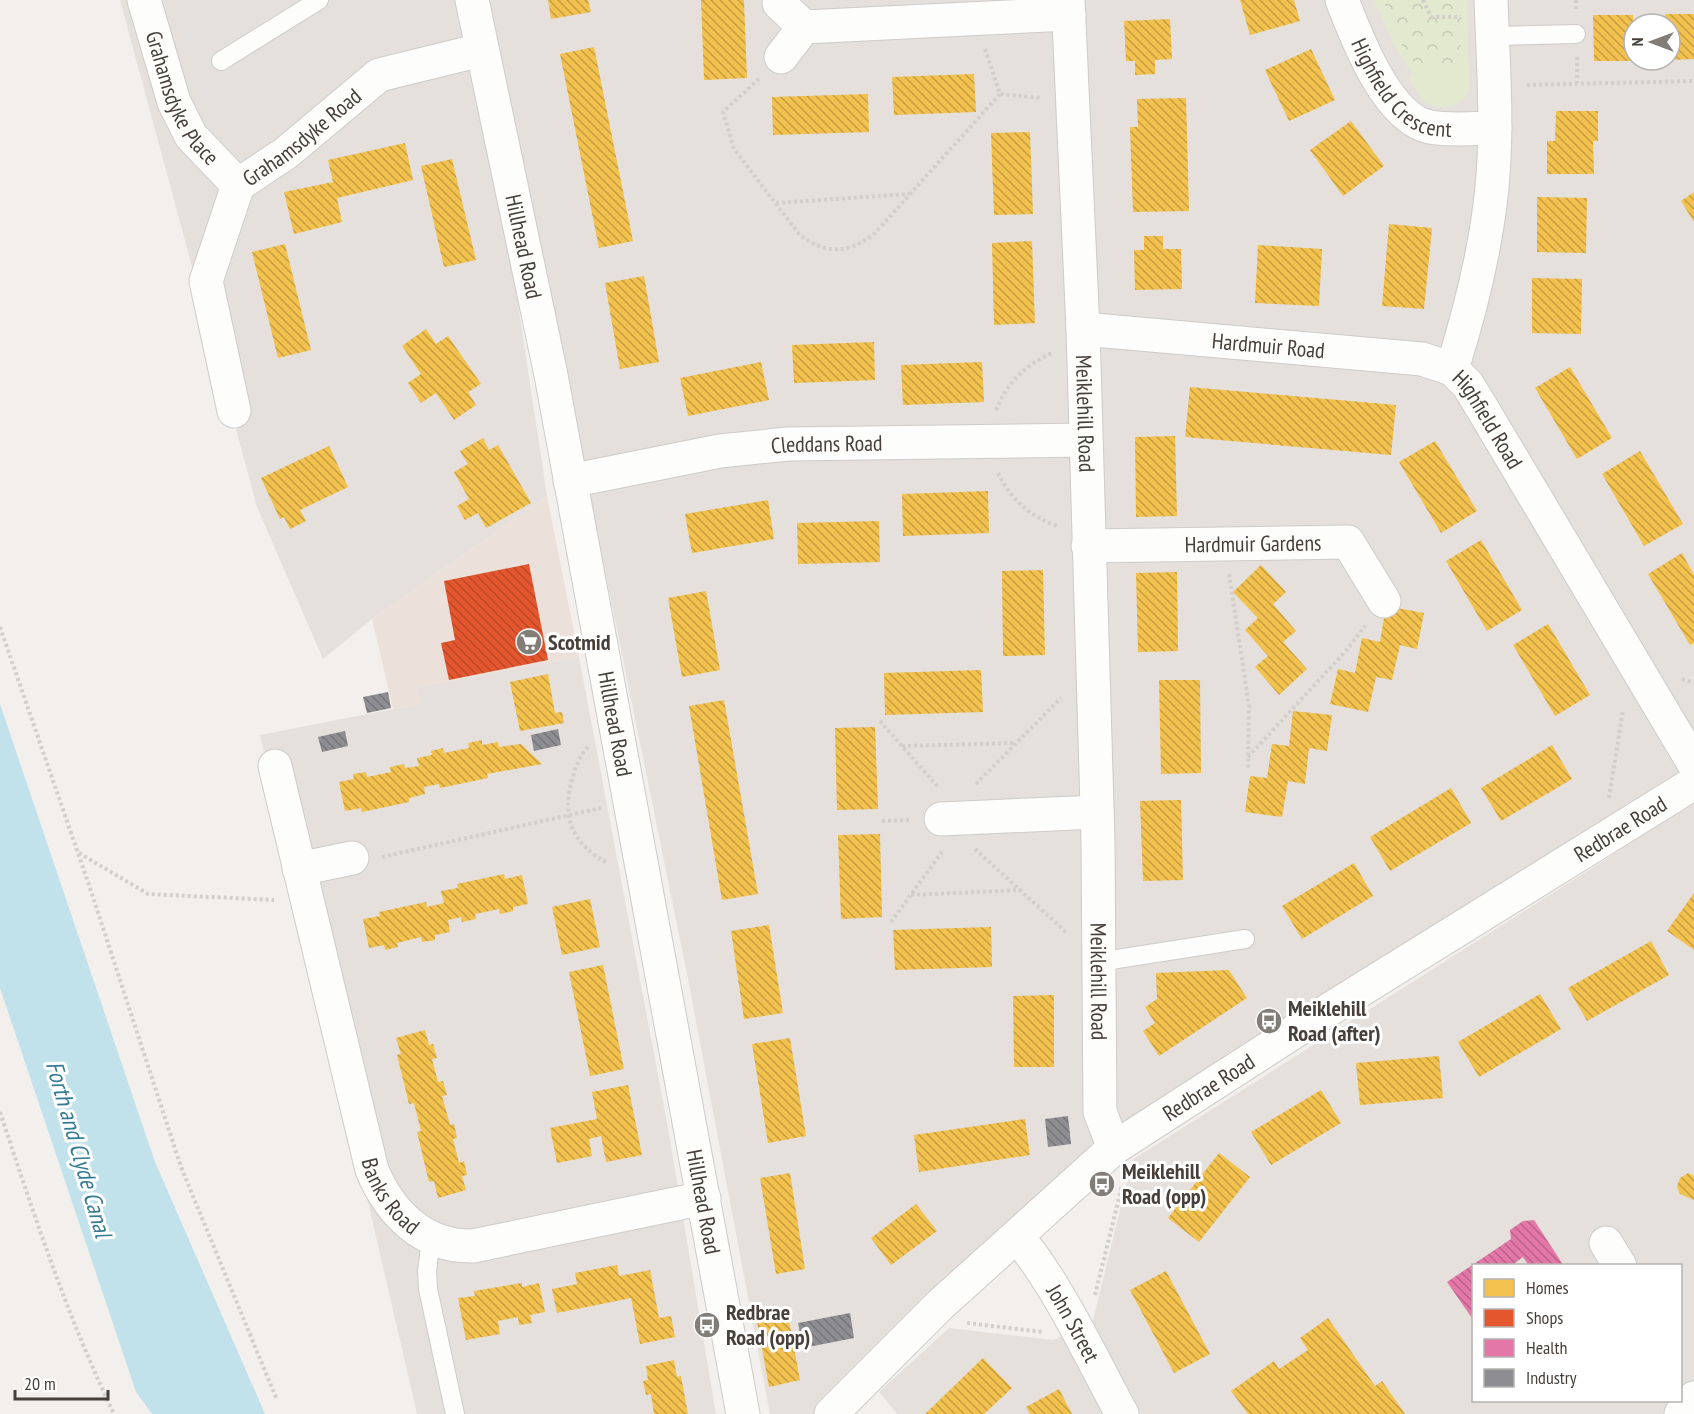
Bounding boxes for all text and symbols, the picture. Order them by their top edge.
north arrow [1622,12,1682,72]
street label: Grahamsdyke Place [140,28,225,171]
street label: Highfield Crescent [1345,34,1452,143]
text: N [1627,38,1647,46]
street label: Grahamsdyke Road [237,82,367,192]
street label: Hillhead Road [499,192,549,301]
street label: Hardmuir Road [1211,326,1326,364]
street label: Meiklehill Road [1070,354,1101,473]
street label: Highfield Road [1447,364,1529,474]
street label: Cleddans Road [770,429,883,460]
street label: Hardmuir Gardens [1184,528,1322,559]
supermarket icon: Scotmid [514,627,544,657]
place label: Scotmid [548,628,611,656]
street label: Hillhead Road [592,669,639,779]
street label: Redbrae Road [1569,789,1672,868]
street label: Meiklehill Road [1085,923,1113,1040]
place label: Meiklehill Road (after) [1288,994,1381,1047]
bus stop icon: Meiklehill Road (after) [1254,1006,1284,1036]
street label: Redbrae Road [1157,1047,1260,1127]
water label: Forth and Clyde Canal [39,1057,120,1243]
street label: Hillhead Road [680,1147,727,1257]
street label: Banks Road [356,1155,425,1240]
place label: Meiklehill Road (opp) [1122,1157,1206,1210]
bus stop icon: Meiklehill Road (opp) [1087,1169,1117,1199]
legend [1472,1264,1682,1402]
text: Homes [1526,1276,1569,1299]
street label: John Street [1040,1278,1106,1367]
place label: Redbrae Road (opp) [726,1298,810,1351]
text: Shops [1526,1306,1563,1329]
bus stop icon: Redbrae Road (opp) [692,1310,722,1340]
text: Health [1526,1336,1567,1359]
scale bar [15,1363,108,1401]
text: Industry [1526,1366,1577,1389]
text: 20 m [24,1372,56,1395]

